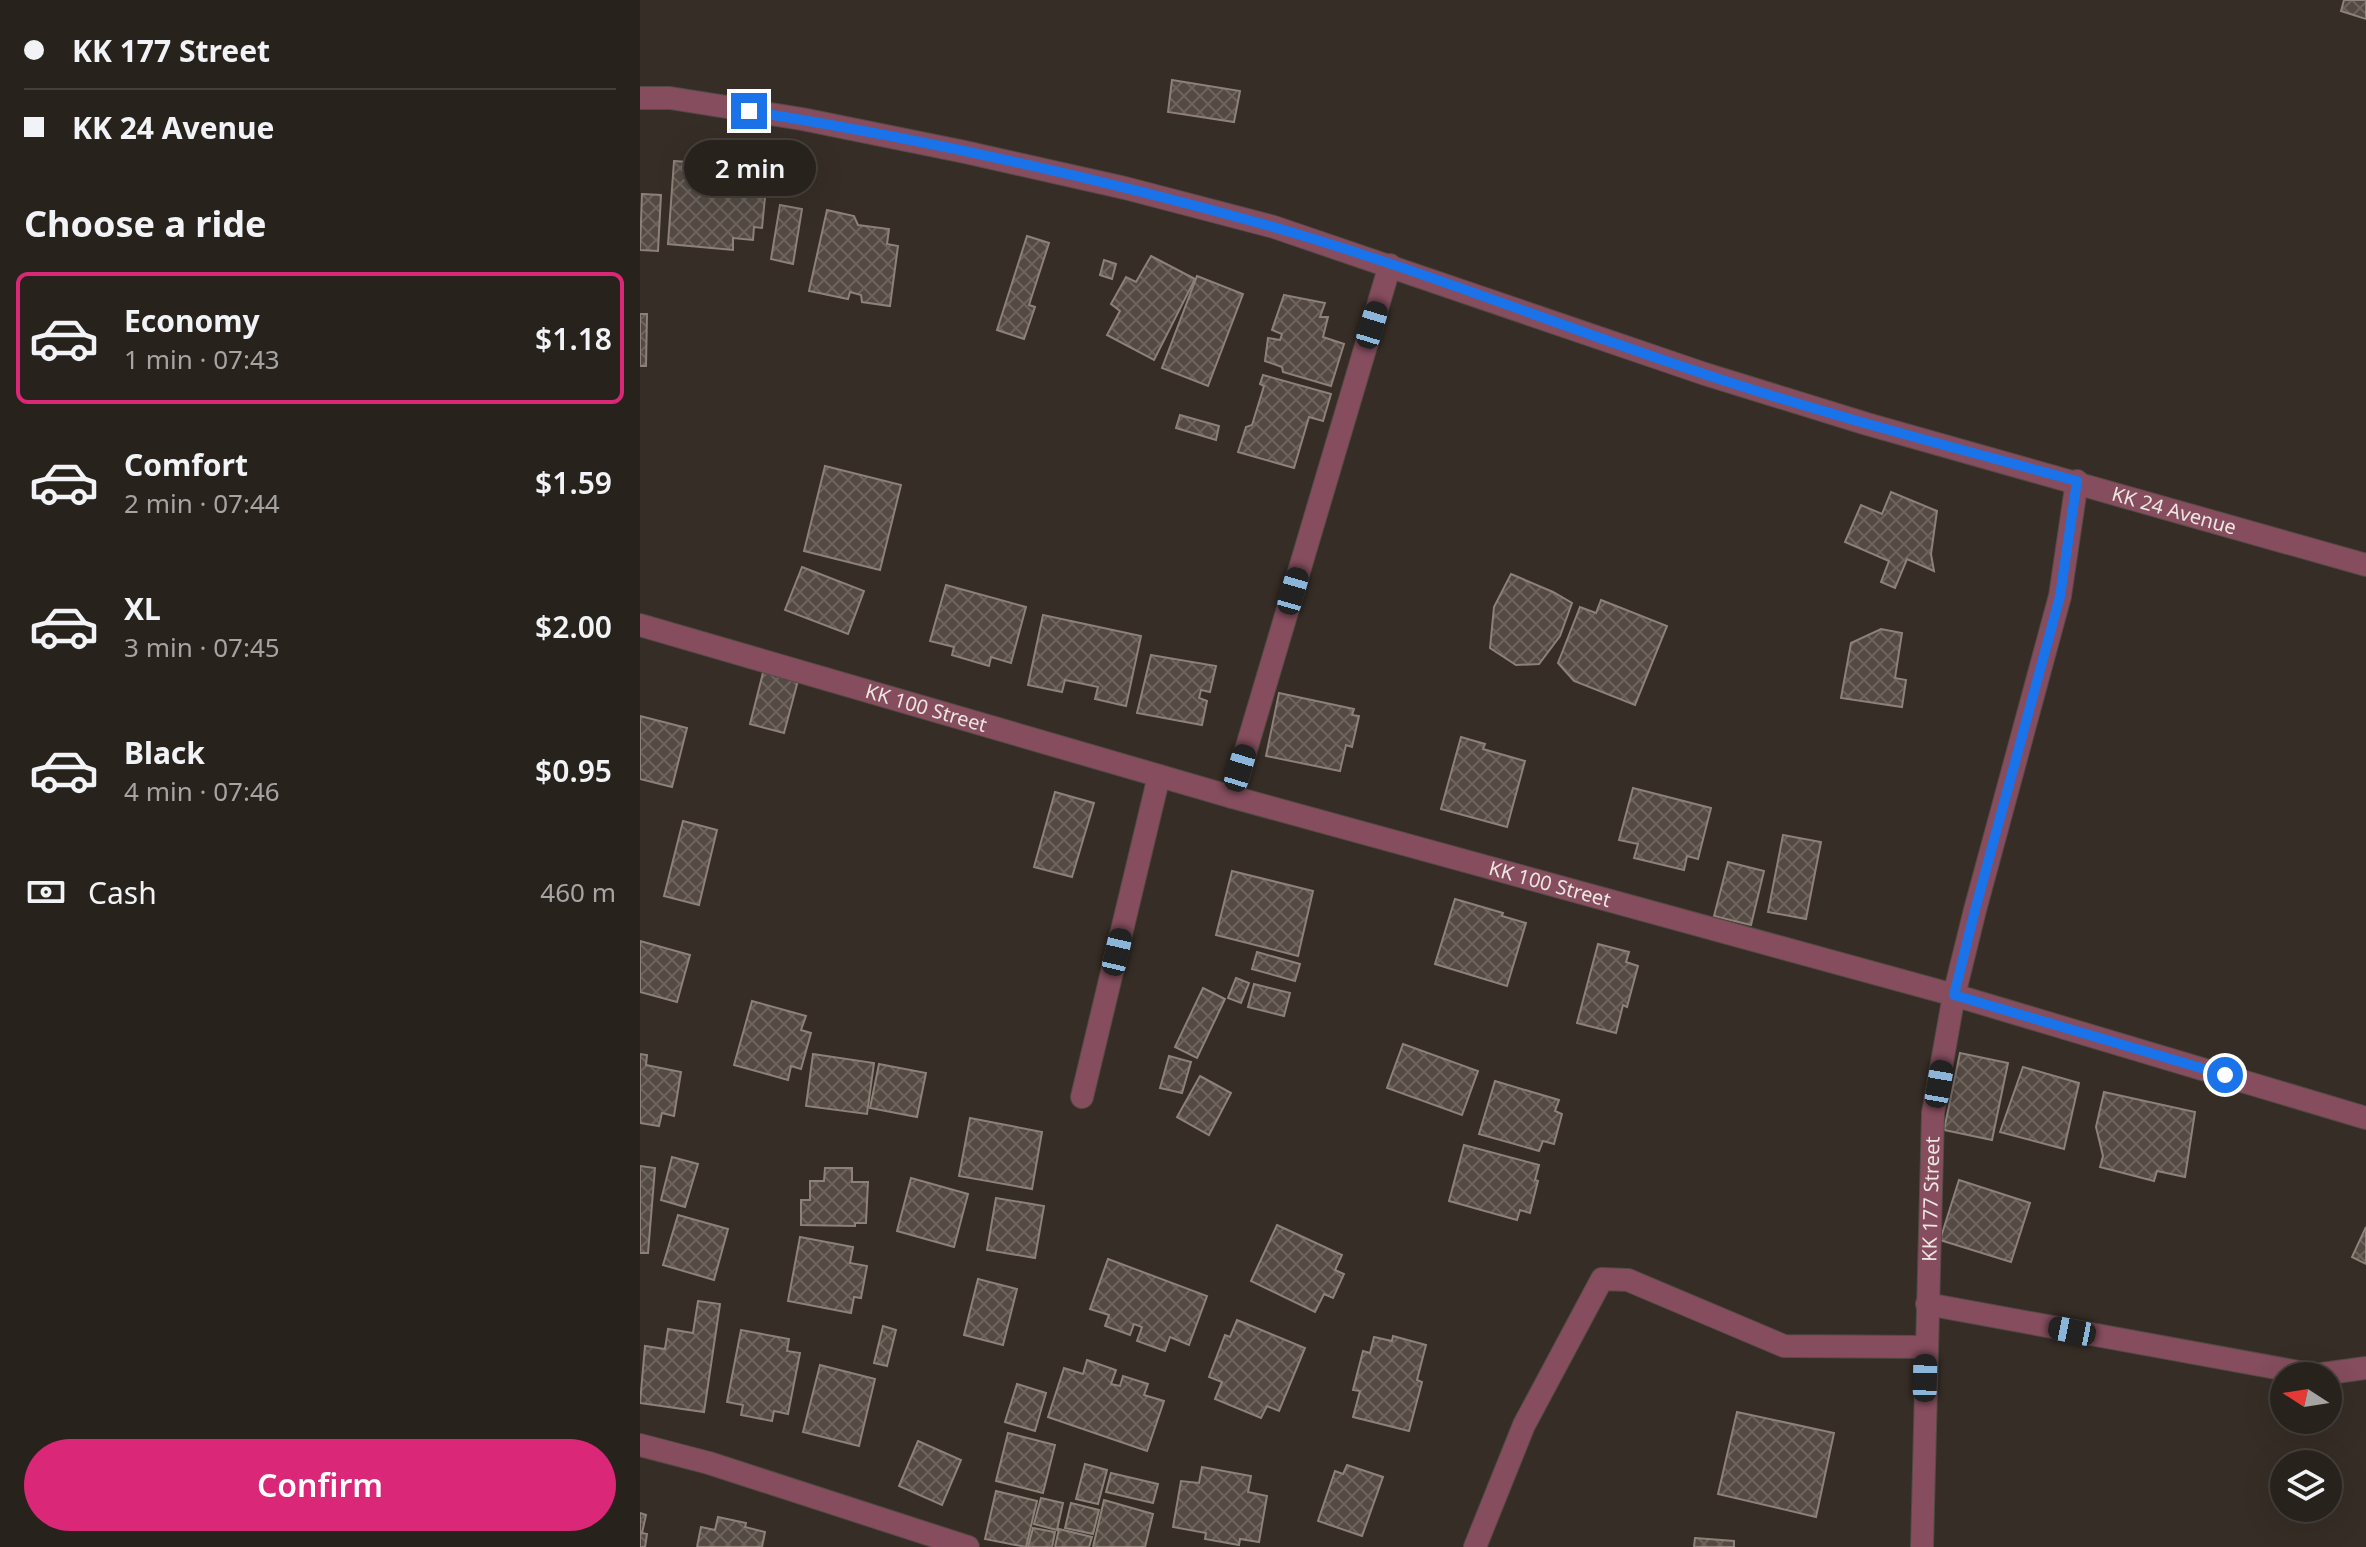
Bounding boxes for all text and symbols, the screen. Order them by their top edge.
text: KK 177 Street [72,30,270,71]
route end [731,93,767,129]
text: KK 24 Avenue [72,107,274,148]
callout: 2 min [683,139,815,195]
text: 2 min [715,150,785,186]
text: Choose a ride [24,199,266,248]
car [1354,299,1390,351]
text: Economy [124,300,260,341]
icon: car [28,302,100,374]
text: $1.18 [535,318,612,359]
text: 1 min · 07:43 [124,341,280,377]
text: Comfort [124,444,248,485]
icon: car [28,446,100,518]
text: $1.59 [535,462,612,503]
street label: KK 24 Avenue [2109,480,2240,541]
text: 2 min · 07:44 [124,485,280,521]
car [1275,565,1311,617]
text: XL [124,588,161,629]
icon: car [28,590,100,662]
text: $2.00 [535,606,612,647]
text: 3 min · 07:45 [124,629,280,665]
street label: KK 100 Street [862,677,990,738]
text: Black [124,732,205,773]
icon: car [28,734,100,806]
car [1222,742,1258,794]
text: $0.95 [535,750,612,791]
text: 4 min · 07:46 [124,773,280,809]
street label: KK 100 Street [1486,854,1614,913]
icon: cash [24,870,68,914]
text: Cash [88,872,157,913]
text: 460 m [540,874,616,910]
car [1100,926,1134,978]
route start [2207,1057,2243,1093]
car [1923,1058,1955,1110]
street label: KK 177 Street [1915,1136,1945,1262]
car [2046,1315,2098,1347]
car [1913,1354,1937,1402]
north arrow [2270,1362,2342,1434]
map controls [2270,1362,2342,1522]
button: Confirm [24,1439,616,1531]
button: layers [2270,1450,2342,1522]

